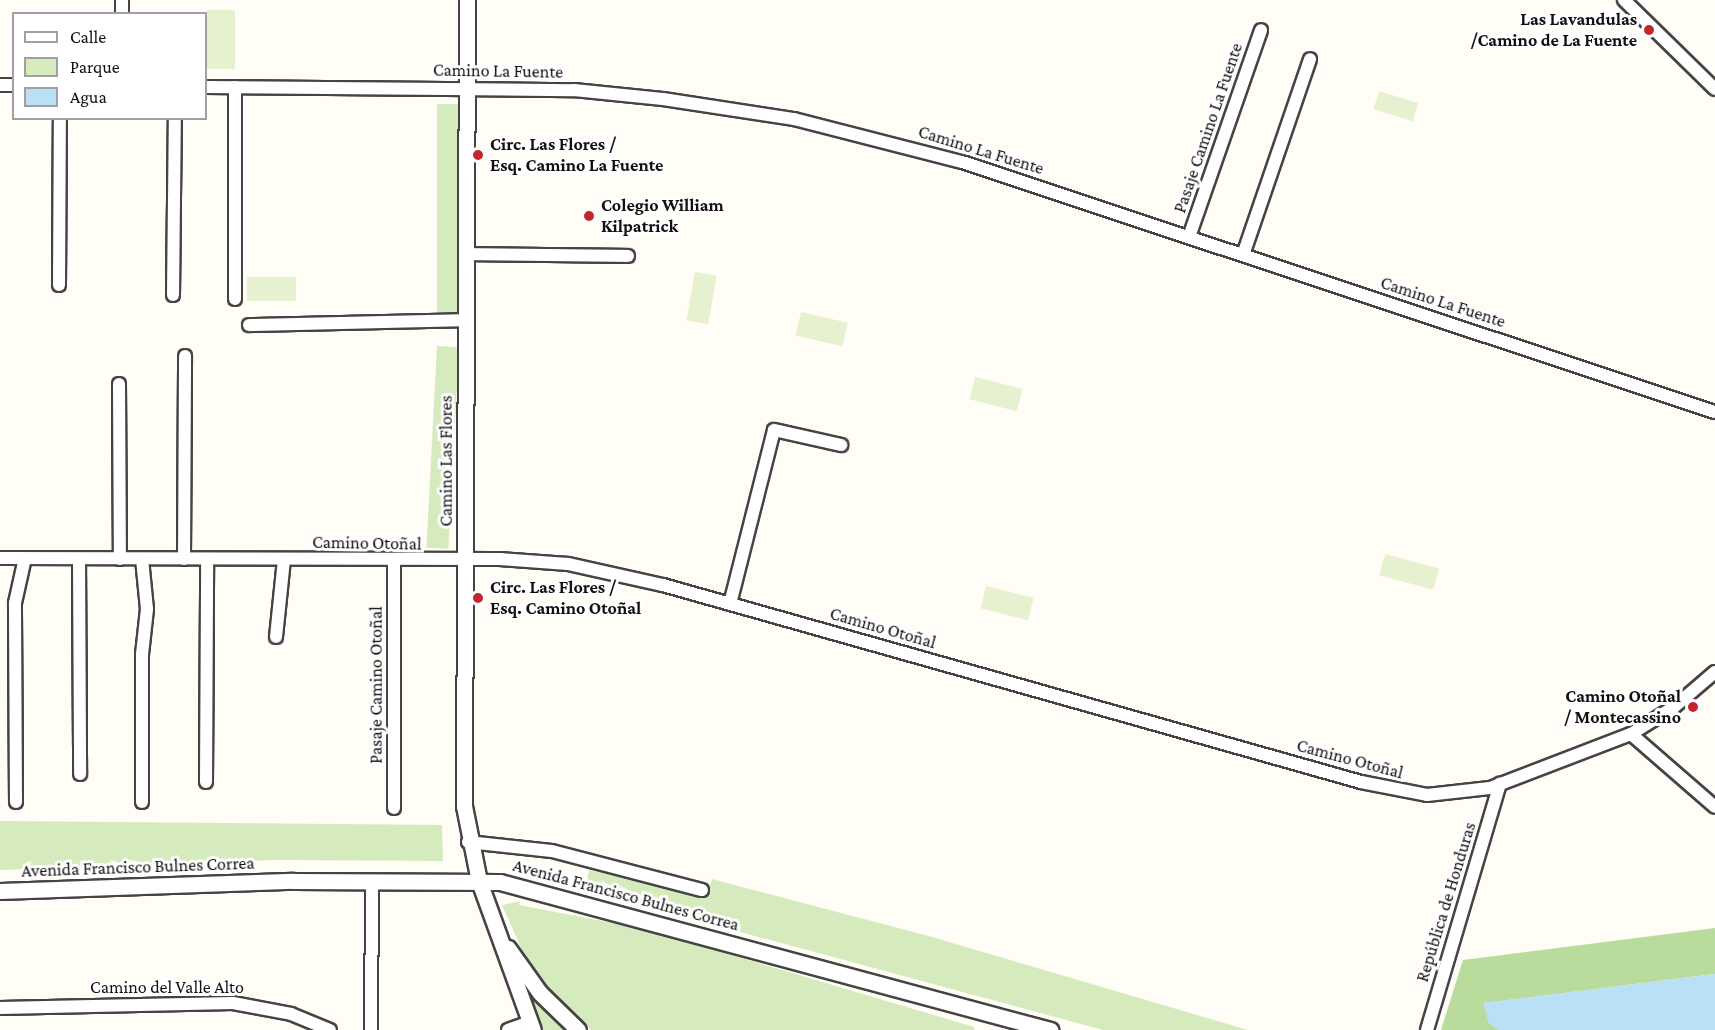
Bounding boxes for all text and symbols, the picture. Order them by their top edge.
place label: Las Lavandulas /Camino de La Fuente [1470,9,1637,52]
legend [12,12,207,120]
marker: Las Lavandulas /Camino de La Fuente [1642,23,1656,37]
text: Calle [70,27,106,47]
street label: Pasaje Camino La Fuente [1169,40,1247,216]
text: Parque [70,57,120,77]
street label: Camino La Fuente [433,59,563,83]
text: Agua [70,87,107,107]
street label: Camino La Fuente [916,121,1046,179]
place label: Circ. Las Flores / Esq. Camino La Fuente [490,134,663,176]
marker: Circ. Las Flores / Esq. Camino La Fuente [471,148,485,162]
place label: Colegio William Kilpatrick [601,195,724,238]
marker: Colegio William Kilpatrick [582,209,596,223]
street label: Camino La Fuente [1378,272,1508,332]
street label: Camino Las Flores [435,395,457,527]
street label: Camino Otoñal [312,531,422,555]
place label: Circ. Las Flores / Esq. Camino Otoñal [490,577,641,620]
marker: Circ. Las Flores / Esq. Camino Otoñal [471,591,485,605]
street label: Camino Otoñal [827,603,939,653]
street label: Pasaje Camino Otoñal [365,606,387,764]
place label: Camino Otoñal / Montecassino [1564,686,1681,728]
marker: Camino Otoñal / Montecassino [1686,700,1700,714]
street label: Camino Otoñal [1294,734,1406,784]
street label: República de Honduras [1411,819,1481,985]
street label: Avenida Francisco Bulnes Correa [21,852,255,882]
street label: Avenida Francisco Bulnes Correa [510,854,742,936]
street label: Camino del Valle Alto [90,976,244,998]

